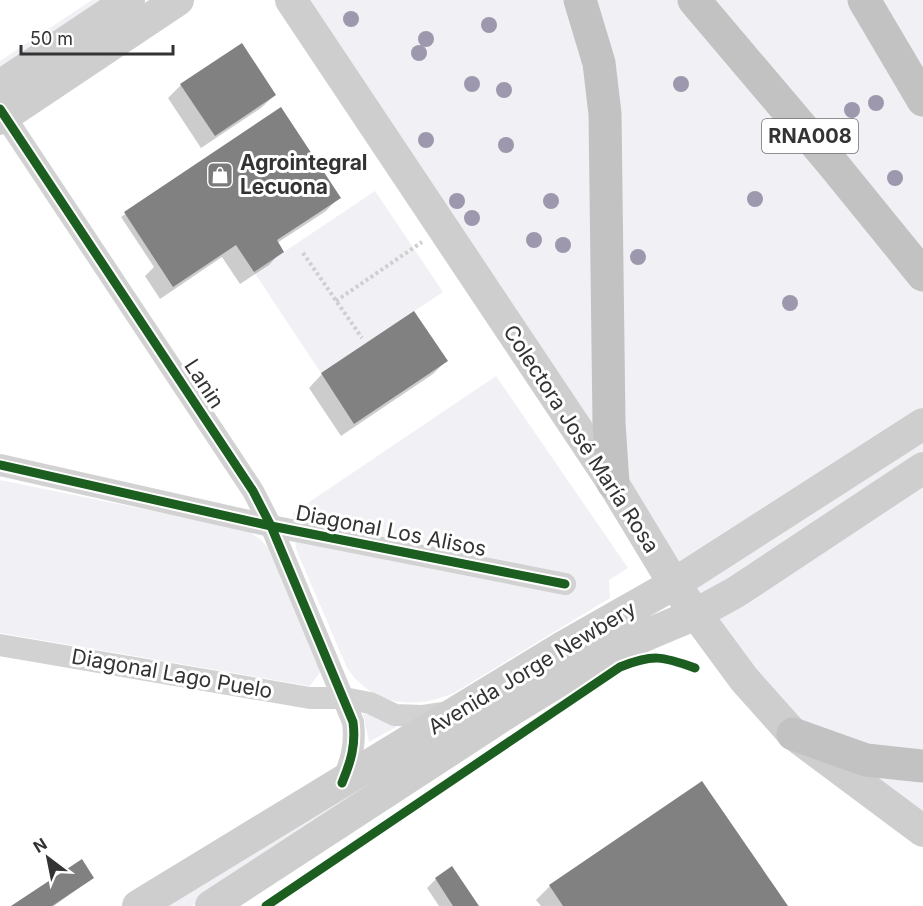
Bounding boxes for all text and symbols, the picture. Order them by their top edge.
scale bar [21,18,172,56]
text: 50 m [30,28,73,49]
road number: RNA008 [762,119,858,153]
place label: Agrointegral Lecuona [240,150,368,199]
shop icon: Agrointegral Lecuona [205,160,235,190]
street label: Colectora José María Rosa [498,320,664,557]
street label: Lanin [179,354,229,413]
street label: Diagonal Los Alisos [294,500,488,561]
street label: Avenida Jorge Newbery [423,595,640,740]
street label: Diagonal Lago Puelo [70,644,274,703]
north arrow [18,828,78,888]
text: N [30,834,51,857]

